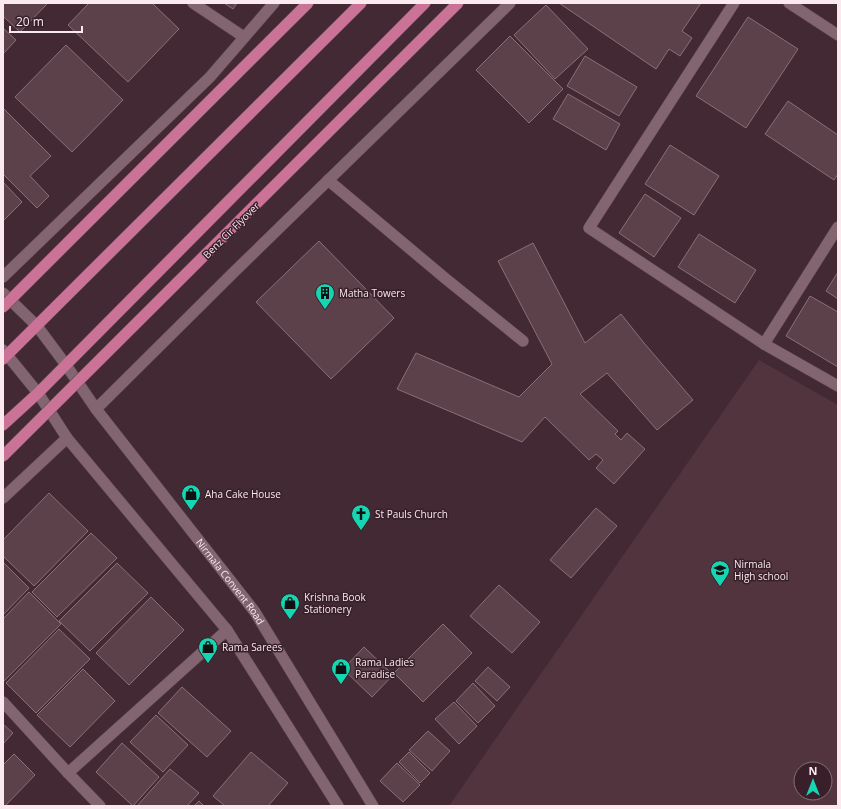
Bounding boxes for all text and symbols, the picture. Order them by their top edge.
scale bar [10,8,82,34]
text: 20 m [16,13,44,30]
street label: Benz Cir Flyover [200,199,262,261]
building icon: Matha Towers [314,282,336,310]
place label: Matha Towers [339,286,405,300]
shop icon: Aha Cake House [180,483,202,511]
place label: Aha Cake House [205,487,281,501]
church icon: St Pauls Church [350,503,372,531]
place label: St Pauls Church [375,507,448,521]
street label: Nirmala Convent Road [193,536,268,627]
place label: Nirmala High school [734,557,788,583]
school or university icon: Nirmala High school [709,559,731,587]
place label: Krishna Book Stationery [304,590,366,616]
shop icon: Krishna Book Stationery [279,592,301,620]
shop icon: Rama Sarees [197,636,219,664]
place label: Rama Sarees [222,640,282,654]
place label: Rama Ladies Paradise [355,655,414,681]
shop icon: Rama Ladies Paradise [330,657,352,685]
north arrow [793,761,833,801]
text: N [809,763,817,778]

